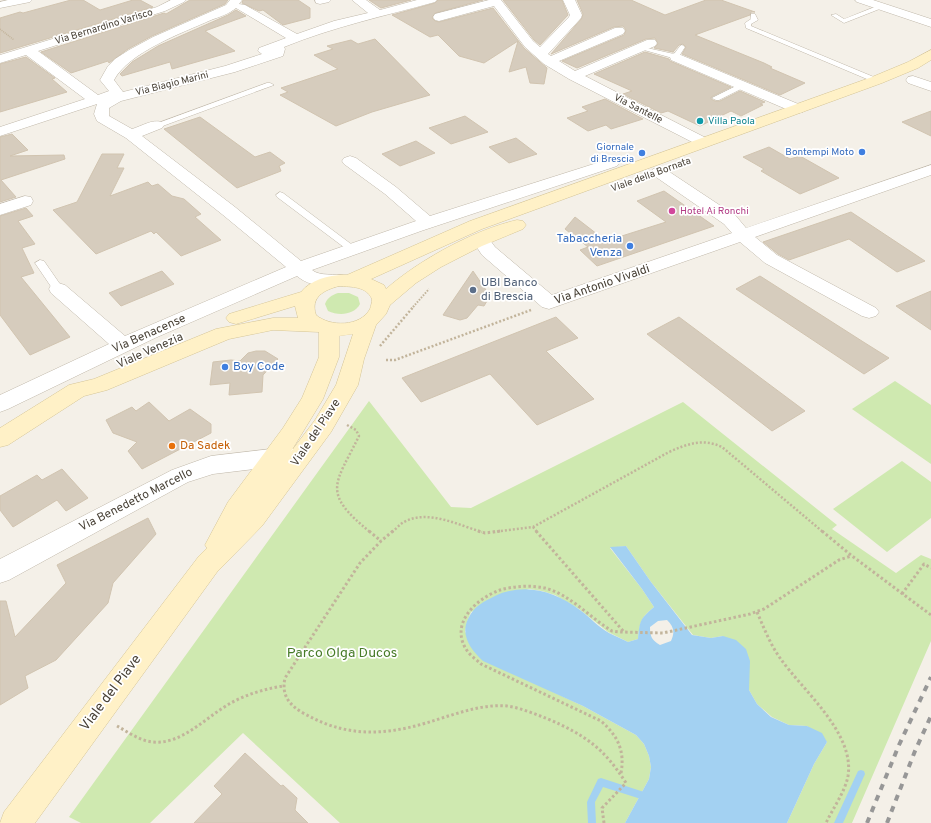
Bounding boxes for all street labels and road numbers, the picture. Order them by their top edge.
street label: Via Bernardino Varisco [53,6,155,48]
street label: Via Biagio Marini [134,69,210,99]
street label: Via Santelle [611,91,665,127]
street label: Viale della Bornata [609,154,693,196]
street label: Via Antonio Vivaldi [552,261,652,309]
street label: Via Benacense [110,311,188,357]
street label: Viale Venezia [114,329,186,373]
street label: Viale del Piave [287,396,345,470]
street label: Via Benedetto Marcello [77,464,196,536]
street label: Viale del Piave [77,651,145,735]

